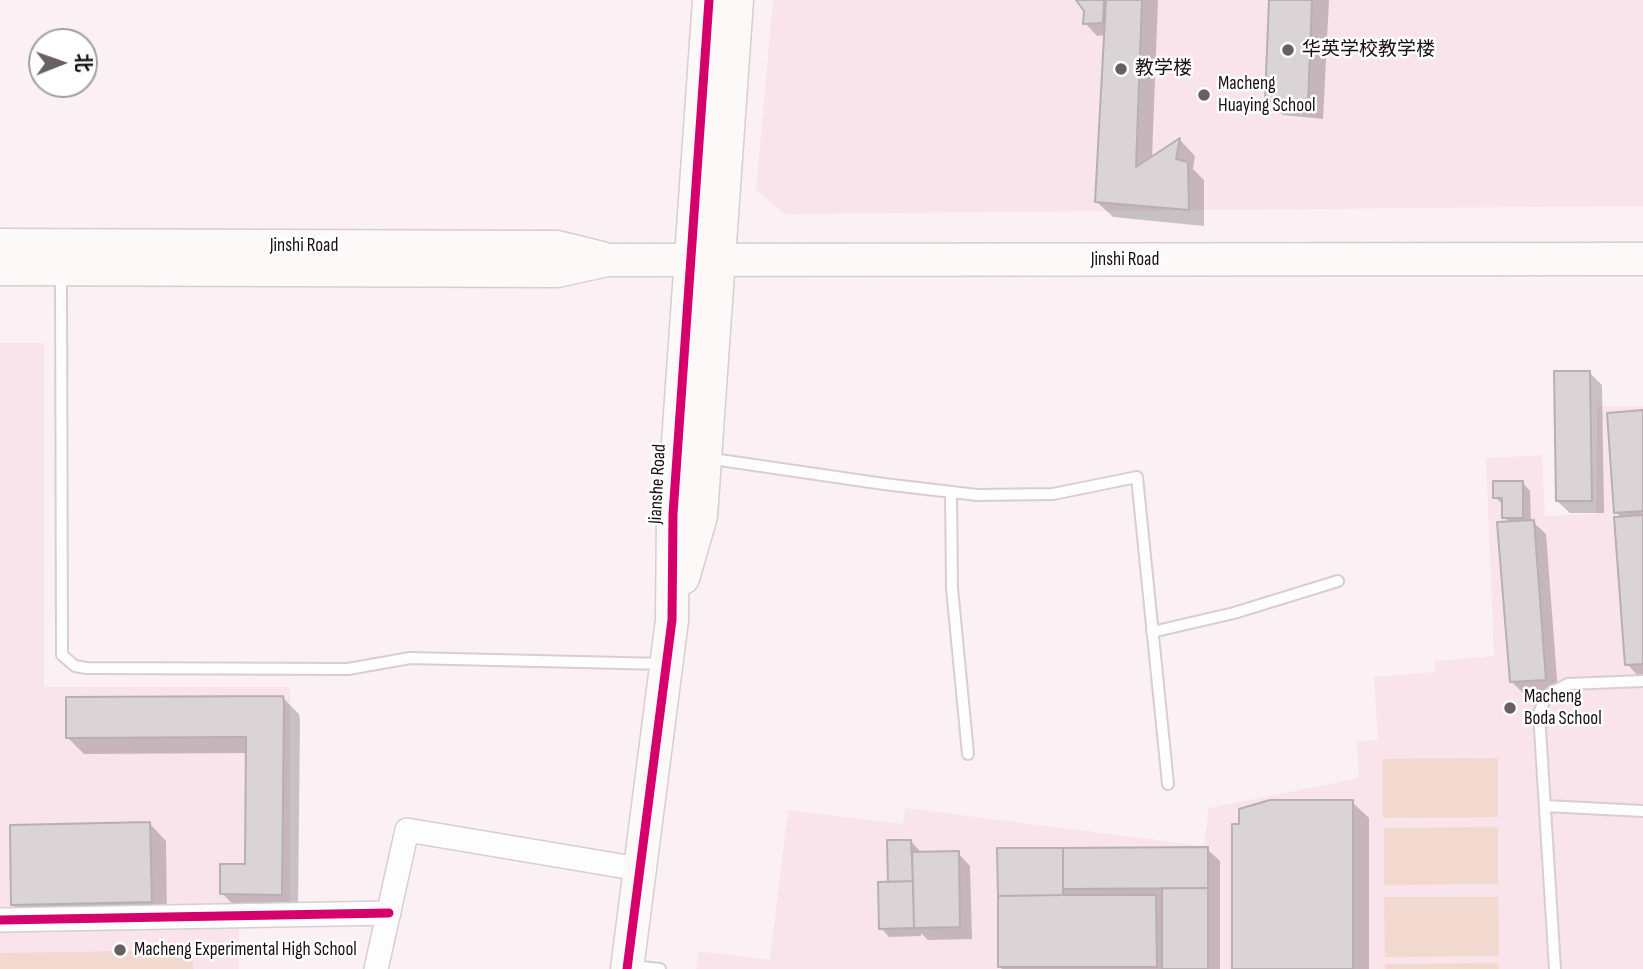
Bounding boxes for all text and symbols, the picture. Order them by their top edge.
north arrow [28,28,98,98]
place label: 华英学校教学楼 [1302,39,1435,61]
marker: 华英学校教学楼 [1280,42,1296,58]
text: 北 [71,53,94,72]
place label: 教学楼 [1135,58,1192,80]
marker: 教学楼 [1113,61,1129,77]
place label: Macheng Huaying School [1218,73,1316,117]
marker: Macheng Huaying School [1196,87,1212,103]
street label: Jinshi Road [270,235,338,257]
street label: Jinshi Road [1091,249,1159,271]
street label: Jianshe Road [645,443,671,525]
place label: Macheng Boda School [1524,686,1602,730]
marker: Macheng Boda School [1502,700,1518,716]
place label: Macheng Experimental High School [134,939,357,961]
marker: Macheng Experimental High School [112,942,128,958]

